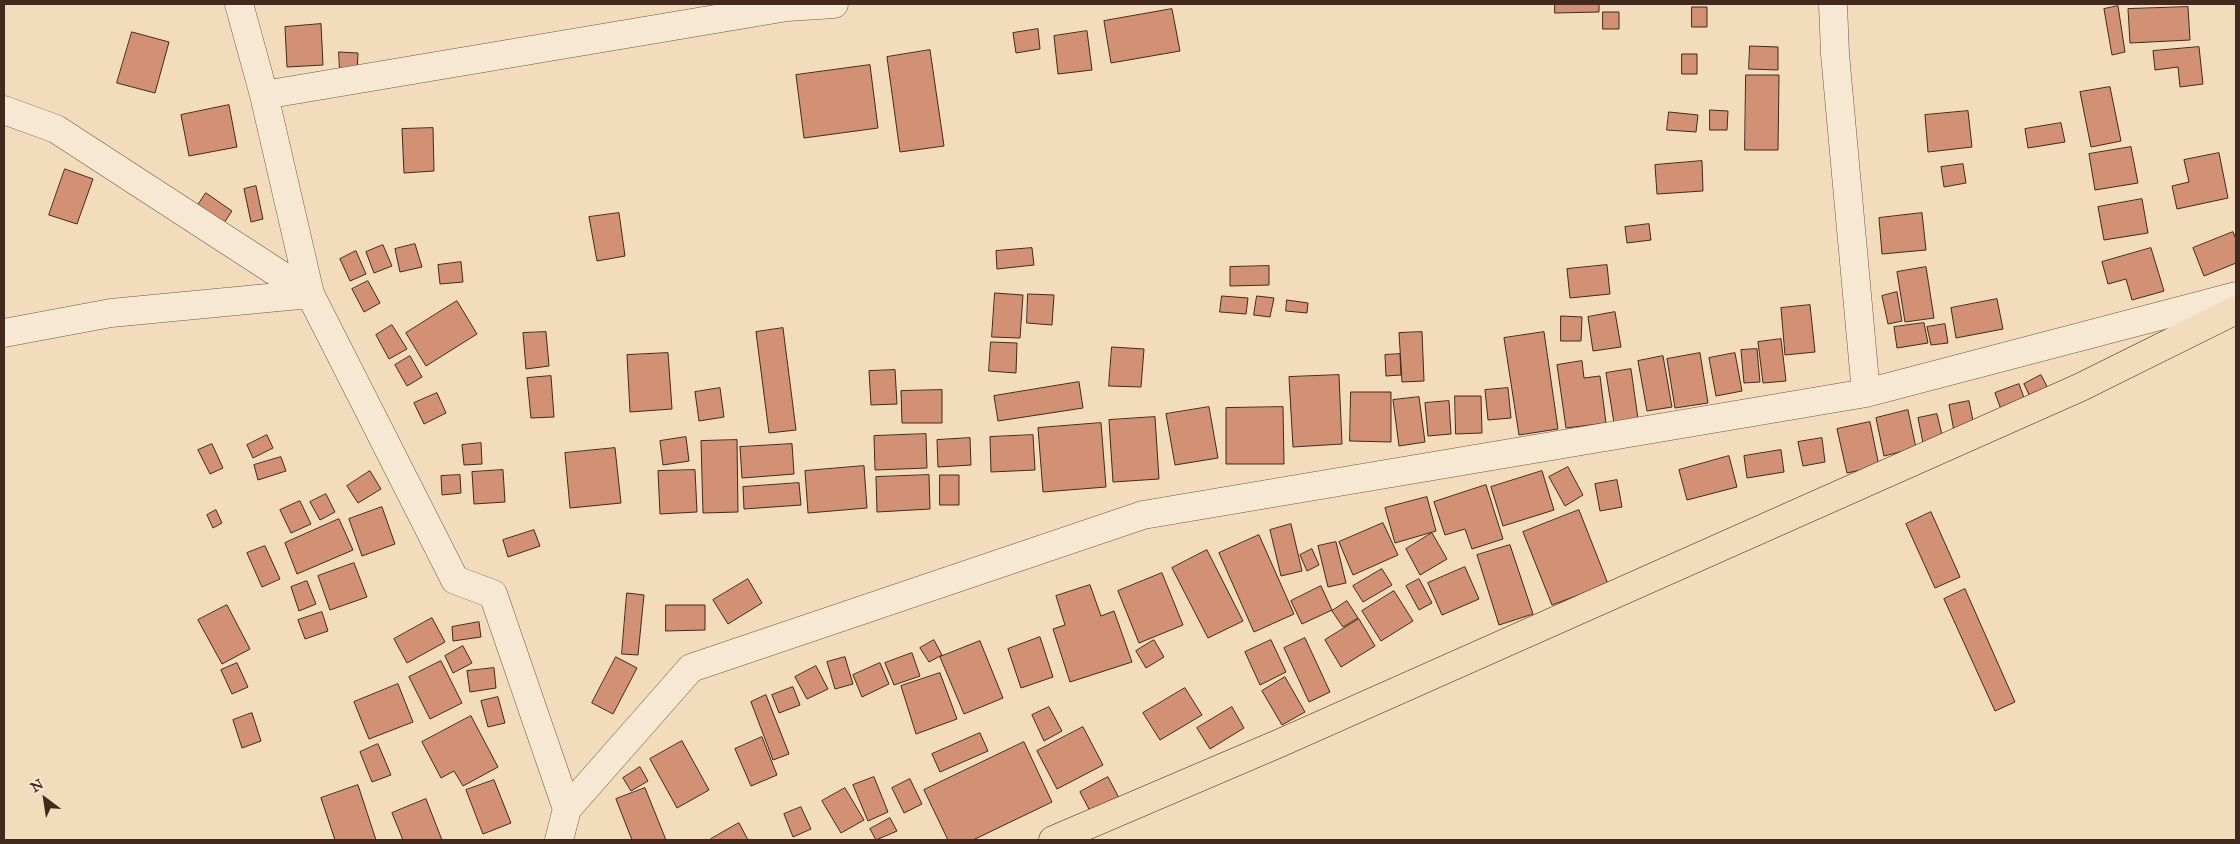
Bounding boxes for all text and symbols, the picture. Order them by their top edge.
north arrow [20,774,70,824]
text: N [28,775,46,796]

